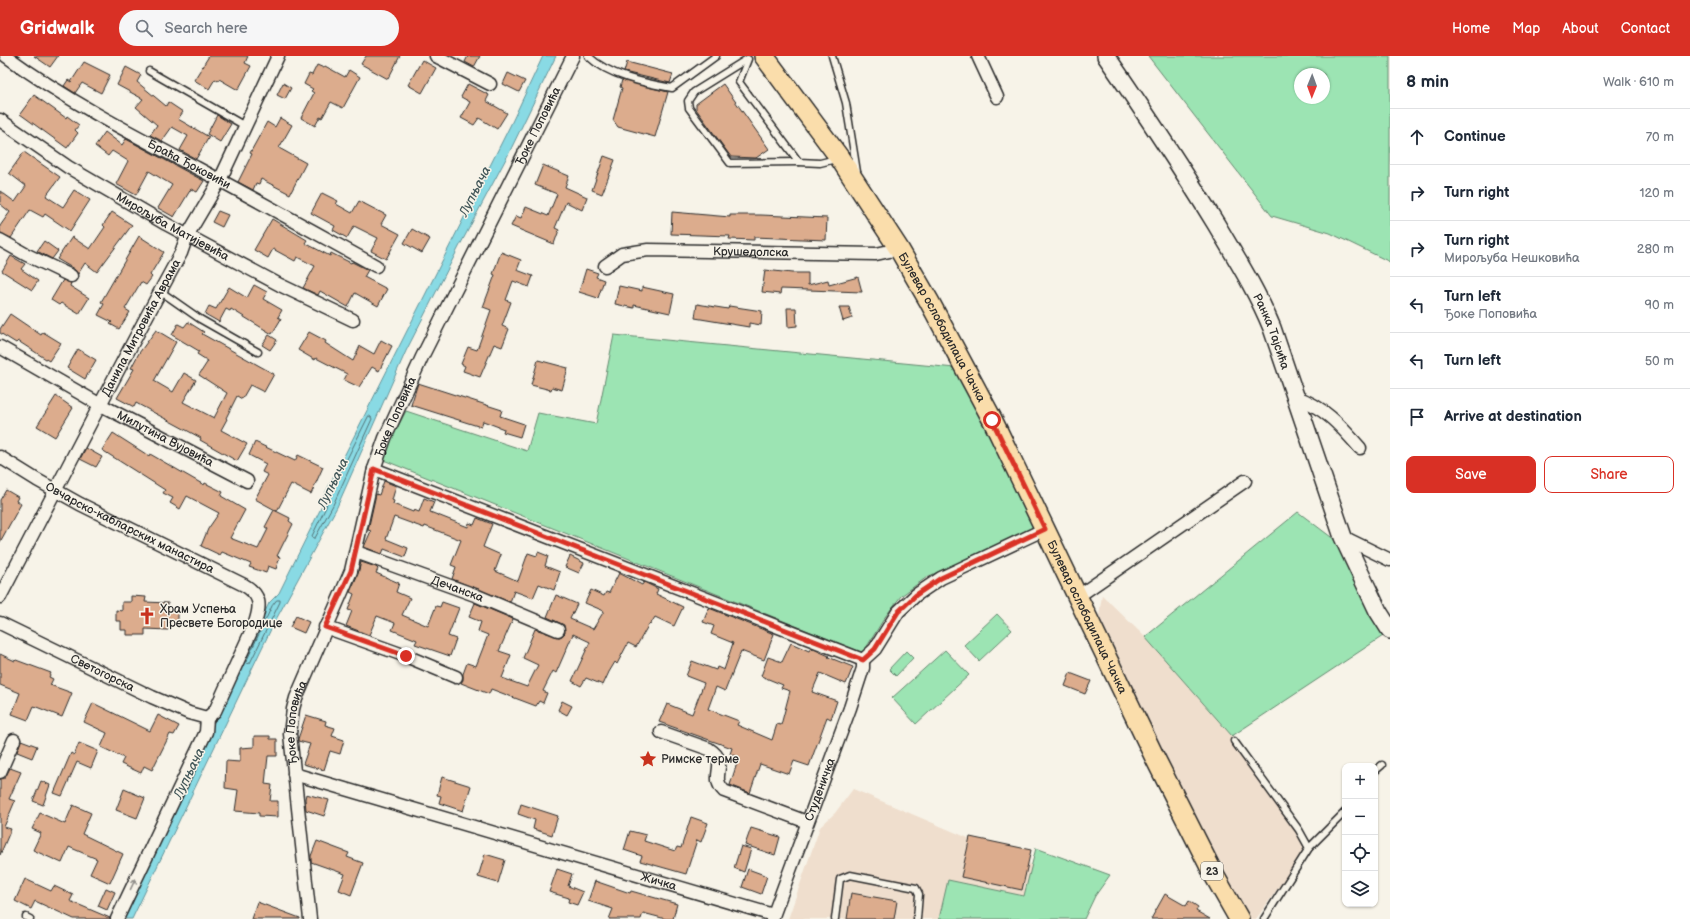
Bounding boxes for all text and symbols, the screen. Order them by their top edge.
search box [119,10,399,46]
text: Gridwalk [20,17,95,40]
icon: search [133,17,155,39]
text: Search here [165,19,248,38]
text: Home [1452,20,1490,37]
text: Map [1512,20,1540,37]
text: About [1562,20,1599,37]
text: Contact [1621,20,1670,37]
north arrow [1294,68,1330,104]
text: 8 min [1406,72,1449,92]
text: Walk · 610 m [1603,74,1674,90]
street label: Ђоке Поповића [512,84,564,168]
icon: ahead [1406,126,1428,148]
text: Continue [1444,127,1506,146]
text: 70 m [1646,129,1674,145]
street label: Браћа Ђоковићи [145,136,233,193]
water label: Лупњача [455,163,494,220]
icon: right [1406,182,1428,204]
text: Turn right [1444,183,1509,202]
text: 120 m [1639,185,1674,201]
street label: Мирољуба Матијевића [113,190,231,264]
text: Turn right [1444,231,1509,250]
icon: right [1406,238,1428,260]
text: 280 m [1637,241,1674,257]
street label: Крушедолска [713,244,789,260]
street label: Булевар ослободилаца Чачка [895,250,989,405]
text: Мирољуба Нешковића [1444,250,1580,266]
street label: Данила Митровића Аврама [99,257,184,399]
text: Turn left [1444,287,1501,306]
street label: Ранка Тајсића [1249,291,1293,371]
icon: left [1406,294,1428,316]
text: 90 m [1645,297,1674,313]
text: Ђоке Поповића [1444,306,1537,322]
icon: left [1406,350,1428,372]
text: Turn left [1444,351,1501,370]
text: 50 m [1645,353,1674,369]
street label: Ђоке Поповића [372,375,420,459]
icon: arrive [1406,406,1428,428]
text: Arrive at destination [1444,407,1582,426]
street label: Милутина Вујовића [114,408,216,470]
route start [983,411,1001,429]
water label: Лупњача [313,455,352,512]
button: Save [1406,456,1536,493]
button: Share [1544,456,1674,493]
street label: Овчарско-кабларских манастира [43,479,216,577]
street label: Булевар ослободилаца Чачка [1043,538,1130,696]
street label: Дечанска [429,573,486,606]
place label: Храм Успења Пресвете Богородице [160,602,283,631]
church icon: Храм Успења Пресвете Богородице [137,606,157,626]
route end [397,647,415,665]
street label: Светогорска [68,651,137,695]
street label: Ђоке Поповића [283,678,311,766]
water label: Лупњача [169,745,208,802]
place icon: Римске терме [638,749,658,769]
place label: Римске терме [661,752,739,767]
street label: Студеничка [802,756,839,823]
map controls [1342,763,1378,907]
button: + [1342,763,1378,799]
button: − [1342,799,1378,835]
button: locate [1342,835,1378,871]
road number: 23 [1201,862,1223,880]
street label: Жичка [639,869,678,894]
button: layers [1342,871,1378,907]
one-way arrow [130,878,137,890]

